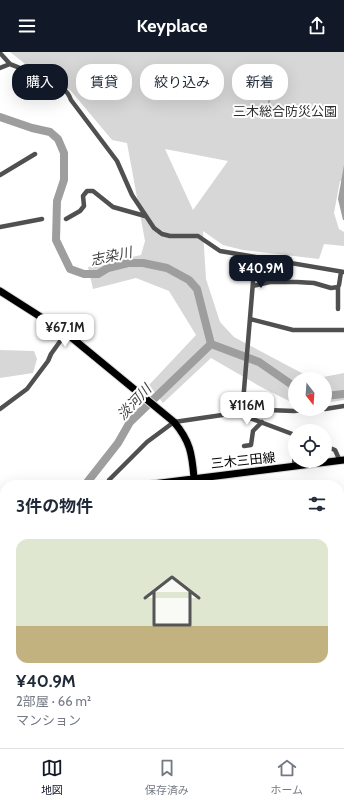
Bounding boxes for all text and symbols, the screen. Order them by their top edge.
icon: menu [16,15,38,37]
text: Keyplace [137,15,207,37]
icon: share [306,15,328,37]
chip: 購入 [12,64,68,100]
chip: 賃貸 [76,64,132,100]
chip: 絞り込み [140,64,224,100]
chip: 新着 [232,64,288,100]
park label: 三木総合防災公園 [233,103,337,119]
water label: 志染川 [89,242,135,269]
pin: ¥40.9M [228,255,294,289]
text: ¥40.9M [238,260,284,276]
pin: ¥67.1M [32,314,98,348]
text: ¥67.1M [45,319,85,335]
north arrow [288,372,332,416]
map controls [288,372,332,468]
water label: 淡河川 [113,379,156,423]
pin: ¥116M [219,392,275,426]
text: ¥116M [229,397,265,413]
button: locate [288,424,332,468]
street label: 三木三田線 [210,449,276,471]
icon: filters [306,493,328,515]
text: 3件の物件 [16,496,93,516]
icon: home [136,565,208,637]
text: ¥40.9M [16,671,76,691]
text: 2部屋 · 66 m² [16,693,91,709]
text: マンション [16,712,81,728]
tab: 地図 [41,757,63,797]
tab: 保存済み [145,757,189,797]
tab: ホーム [270,757,303,797]

